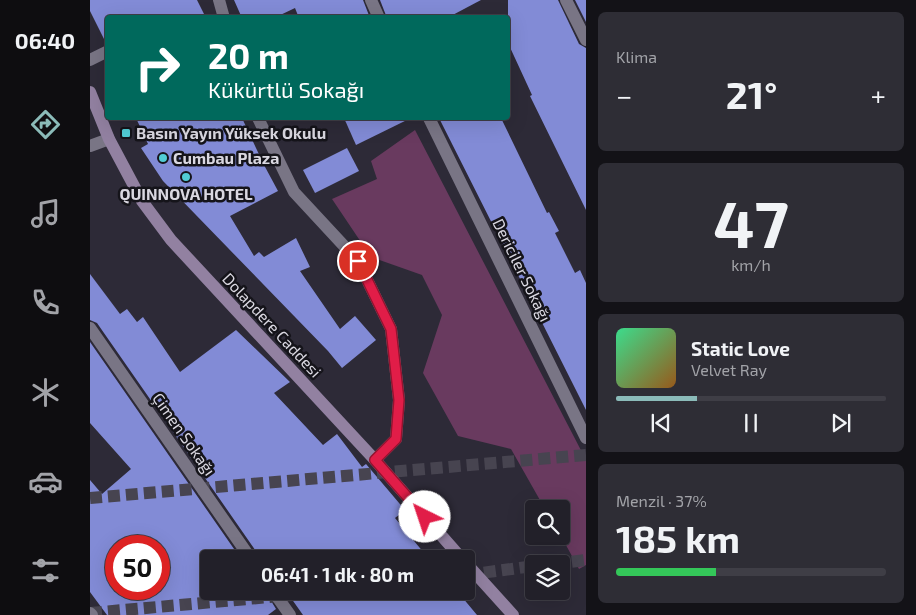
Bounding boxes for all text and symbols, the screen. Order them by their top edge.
text: 06:40 [15,27,75,53]
text: 20 m [208,34,289,76]
icon: right [125,35,190,100]
text: Klima [616,47,657,66]
text: 21° [726,71,777,117]
text: Kükürtlü Sokağı [208,76,364,102]
text: − [616,78,632,112]
text: + [871,78,886,112]
icon: directions [28,107,63,142]
place label: Basın Yayın Yüksek Okulu [136,123,326,143]
marker: Basın Yayın Yüksek Okulu [120,127,132,139]
place label: Cumbau Plaza [173,148,279,167]
marker: Cumbau Plaza [157,152,169,164]
marker: QUINNOVA HOTEL [180,171,192,183]
text: 47 [713,183,789,261]
place label: QUINNOVA HOTEL [119,184,253,204]
icon: music [28,196,63,231]
street label: Dericiler Sokağı [489,215,556,324]
pin [337,240,379,282]
icon: arrive [344,247,372,275]
text: km/h [731,255,771,274]
street label: Dolapdere Caddesi [219,269,326,381]
icon: phone [28,285,63,320]
text: Static Love [691,337,790,360]
text: Velvet Ray [691,360,767,379]
icon: climate [28,375,63,410]
street label: Çimen Sokağı [148,389,220,479]
icon: previous [647,409,675,437]
icon: pause [737,409,765,437]
icon: next [827,409,855,437]
icon: car [28,464,63,499]
position arrow [398,490,450,542]
text: Menzil · 37% [616,491,707,510]
map controls [525,500,570,600]
button: search [525,500,570,545]
text: 185 km [616,515,740,561]
speed limit sign: 50 [105,535,170,600]
icon: filters [28,553,63,588]
button: layers [525,555,570,600]
text: 06:41 · 1 dk · 80 m [261,563,414,586]

